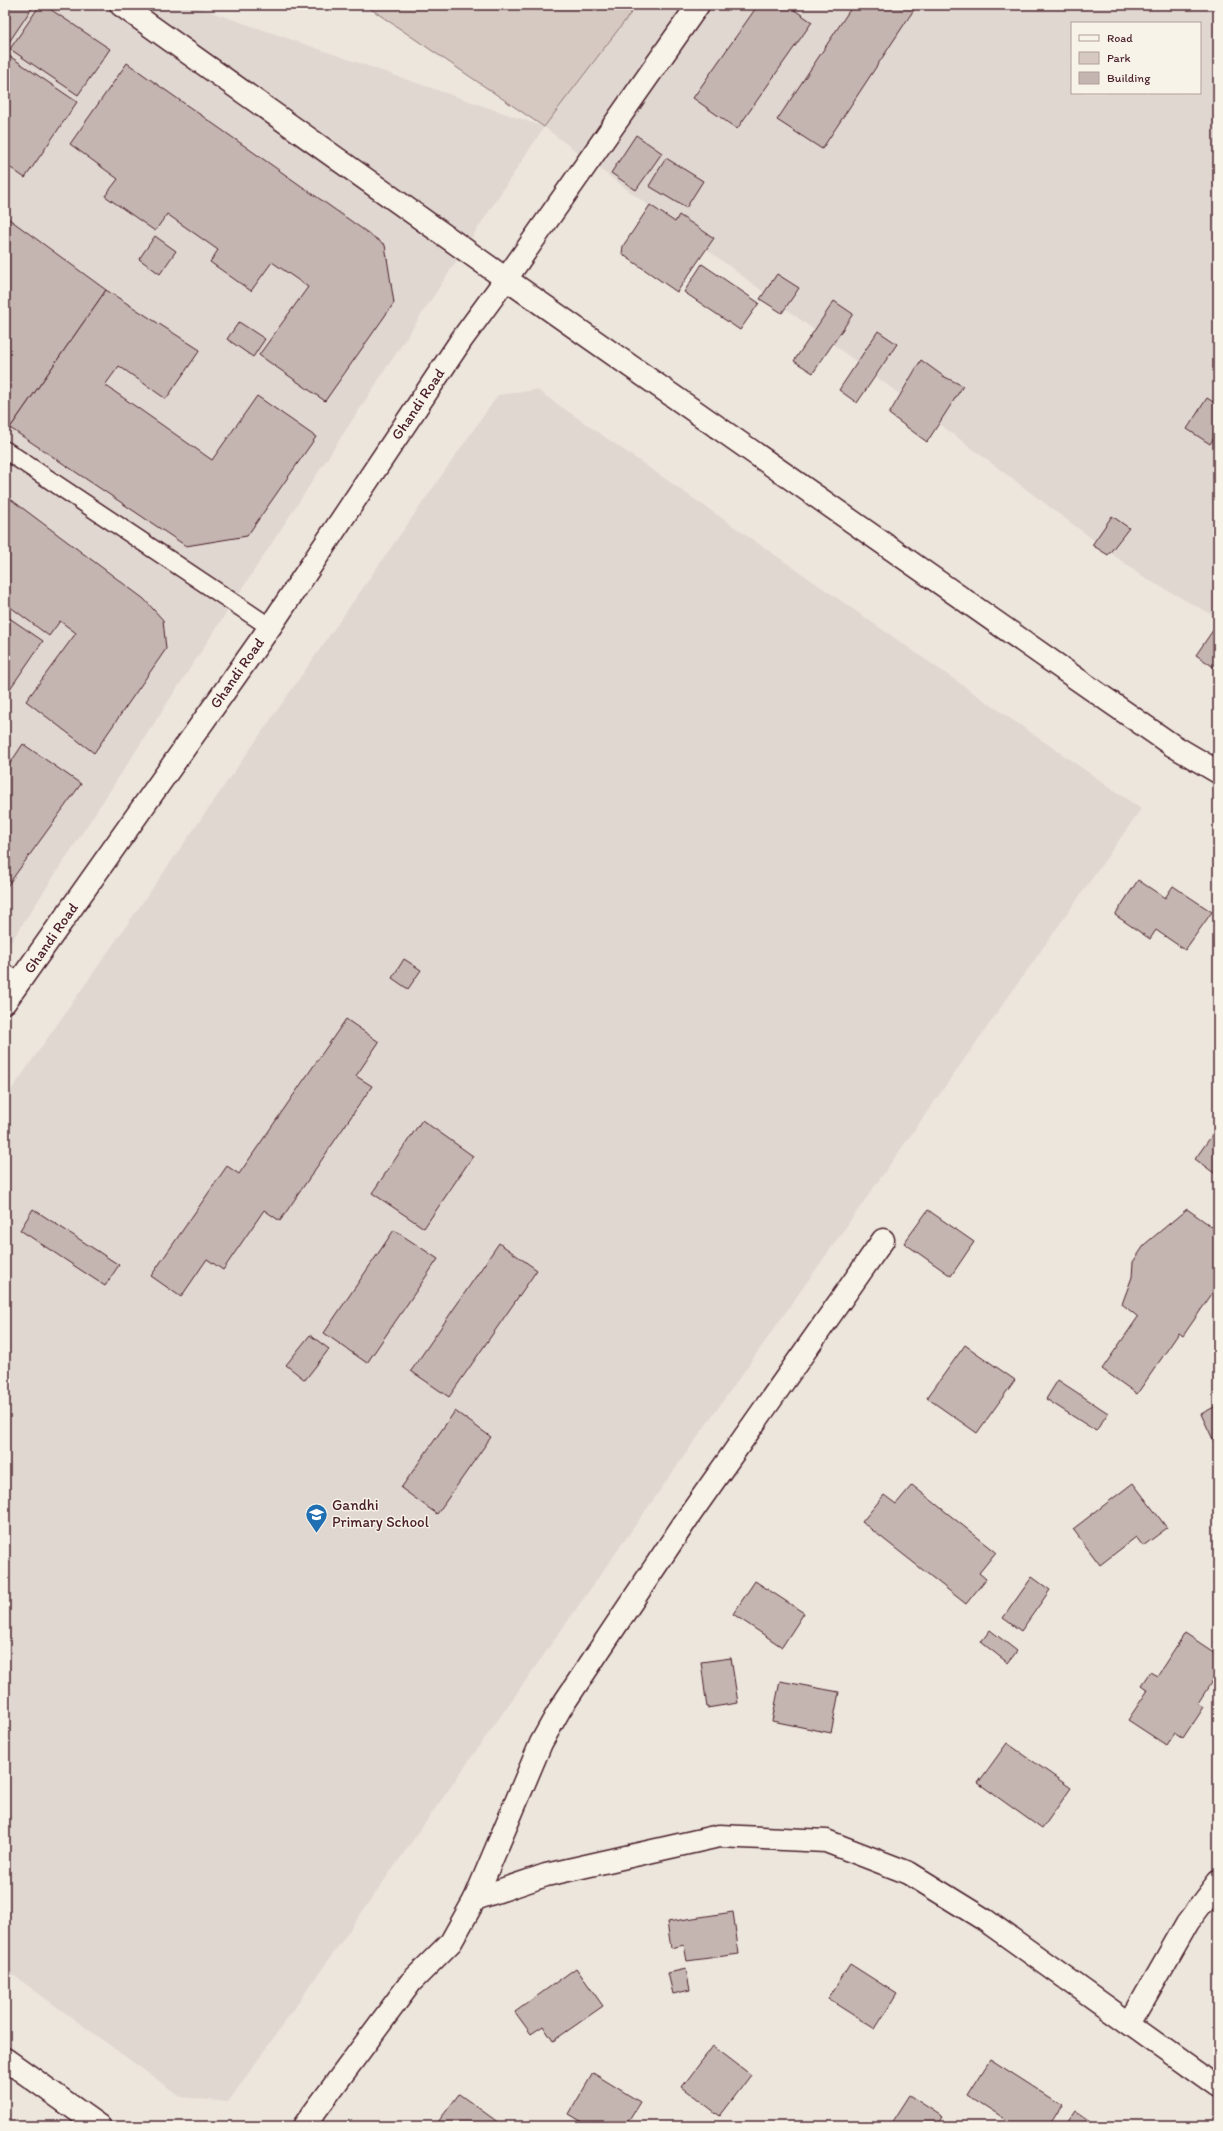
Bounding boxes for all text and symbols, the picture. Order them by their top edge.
legend [1071,22,1201,94]
text: Road [1107,31,1133,45]
text: Park [1107,51,1131,65]
text: Building [1107,71,1151,85]
street label: Ghandi Road [388,364,449,443]
street label: Ghandi Road [206,634,268,712]
street label: Ghandi Road [20,899,82,977]
place label: Gandhi Primary School [332,1496,430,1531]
school or university icon: Gandhi Primary School [304,1501,330,1534]

